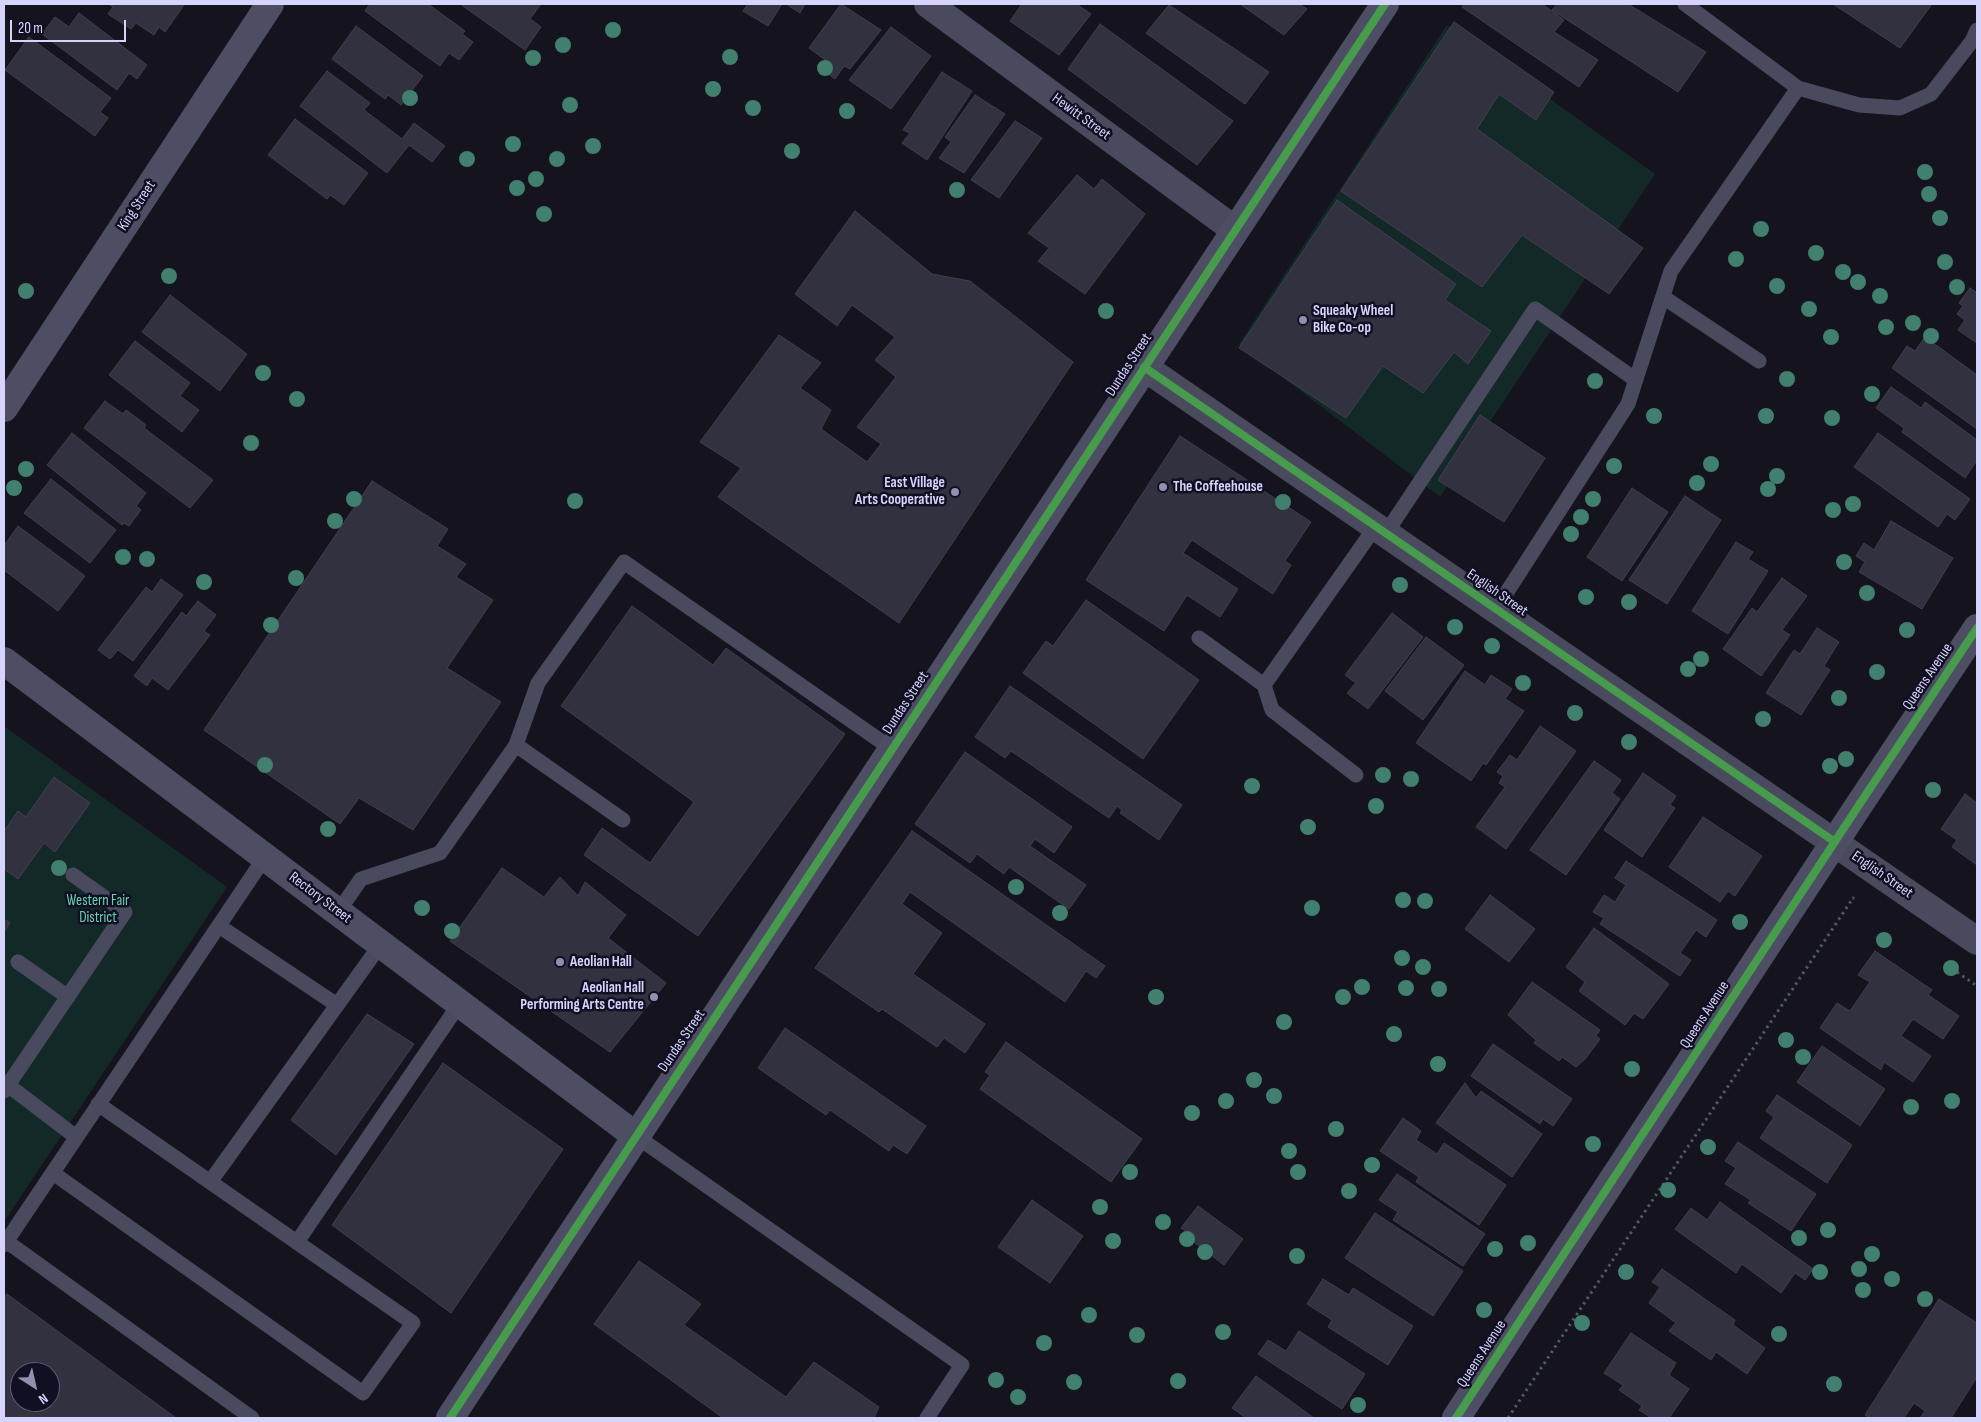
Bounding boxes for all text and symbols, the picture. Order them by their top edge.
scale bar [12,10,129,42]
text: 20 m [18,19,43,38]
street label: Hewitt Street [1048,90,1114,144]
street label: King Street [114,178,160,234]
place label: Squeaky Wheel Bike Co-op [1313,302,1393,337]
marker: Squeaky Wheel Bike Co-op [1297,314,1309,326]
street label: Dundas Street [1102,330,1156,400]
place label: East Village Arts Cooperative [855,474,945,509]
place label: The Coffeehouse [1173,478,1263,496]
marker: The Coffeehouse [1157,481,1169,493]
marker: East Village Arts Cooperative [949,486,961,498]
street label: English Street [1463,565,1531,621]
street label: Queens Avenue [1899,640,1957,714]
street label: Dundas Street [879,668,933,738]
street label: English Street [1848,847,1916,903]
street label: Rectory Street [285,869,355,927]
park label: Western Fair District [67,892,129,927]
place label: Aeolian Hall [570,953,632,971]
marker: Aeolian Hall [554,956,566,968]
street label: Queens Avenue [1677,978,1733,1052]
place label: Aeolian Hall Performing Arts Centre [520,979,644,1014]
marker: Aeolian Hall Performing Arts Centre [648,991,660,1003]
street label: Dundas Street [655,1006,709,1076]
street label: Queens Avenue [1454,1317,1510,1391]
north arrow [10,1362,60,1412]
text: N [35,1390,51,1408]

